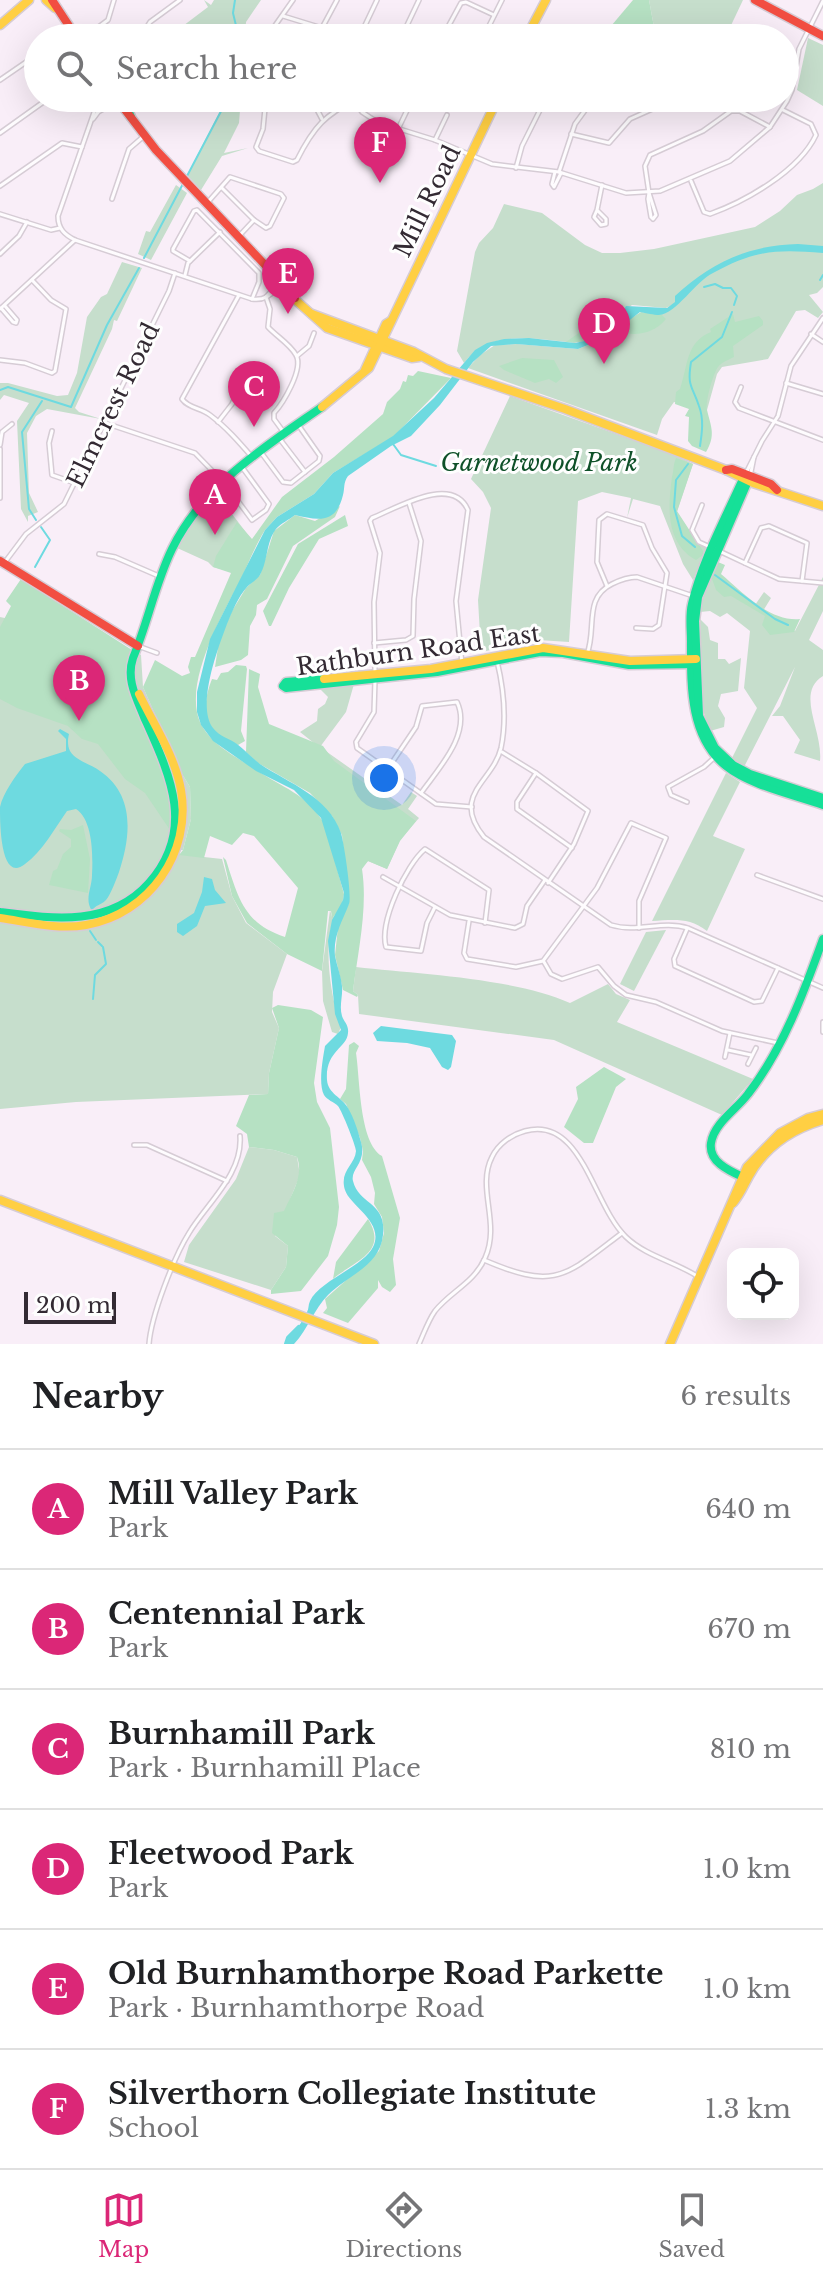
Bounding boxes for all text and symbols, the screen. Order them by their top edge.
search box [24,24,799,112]
icon: search [52,46,96,90]
text: Search here [116,50,297,87]
pin: F [354,117,406,183]
street label: Mill Road [388,140,466,262]
pin: E [262,248,314,314]
pin: D [578,298,630,364]
street label: Elmcrest Road [61,318,165,492]
pin: C [228,361,280,427]
park label: Garnetwood Park [441,448,637,477]
pin: A [189,469,241,535]
street label: Rathburn Road East [294,619,542,681]
pin: B [53,655,105,721]
your location [364,758,404,798]
map controls [727,1248,799,1320]
button: locate [727,1248,799,1320]
scale bar [24,1288,116,1324]
text: 200 m [36,1292,111,1319]
text: Nearby [32,1375,164,1417]
text: 6 results [680,1380,791,1412]
text: Mill Valley Park [108,1475,358,1512]
text: A [47,1493,69,1525]
text: 640 m [705,1493,791,1525]
text: Park [108,1512,168,1544]
text: Centennial Park [108,1595,365,1632]
text: B [48,1613,68,1645]
text: 670 m [707,1613,791,1645]
text: Park [108,1632,168,1664]
text: Burnhamill Park [108,1715,375,1752]
text: C [47,1733,69,1765]
text: 810 m [710,1733,791,1765]
text: Park · Burnhamill Place [108,1752,421,1784]
text: Fleetwood Park [108,1835,354,1872]
text: D [46,1853,70,1885]
text: 1.0 km [703,1853,791,1885]
text: Park [108,1872,168,1904]
text: Old Burnhamthorpe Road Parkette [108,1955,664,1992]
text: E [48,1973,68,2005]
text: 1.0 km [703,1973,791,2005]
text: Park · Burnhamthorpe Road [108,1992,484,2024]
text: Silverthorn Collegiate Institute [108,2075,596,2112]
text: F [49,2093,67,2125]
text: 1.3 km [705,2093,791,2125]
text: School [108,2112,199,2144]
tab: Map [98,2188,149,2263]
tab: Directions [345,2188,462,2263]
tab: Saved [659,2188,725,2263]

